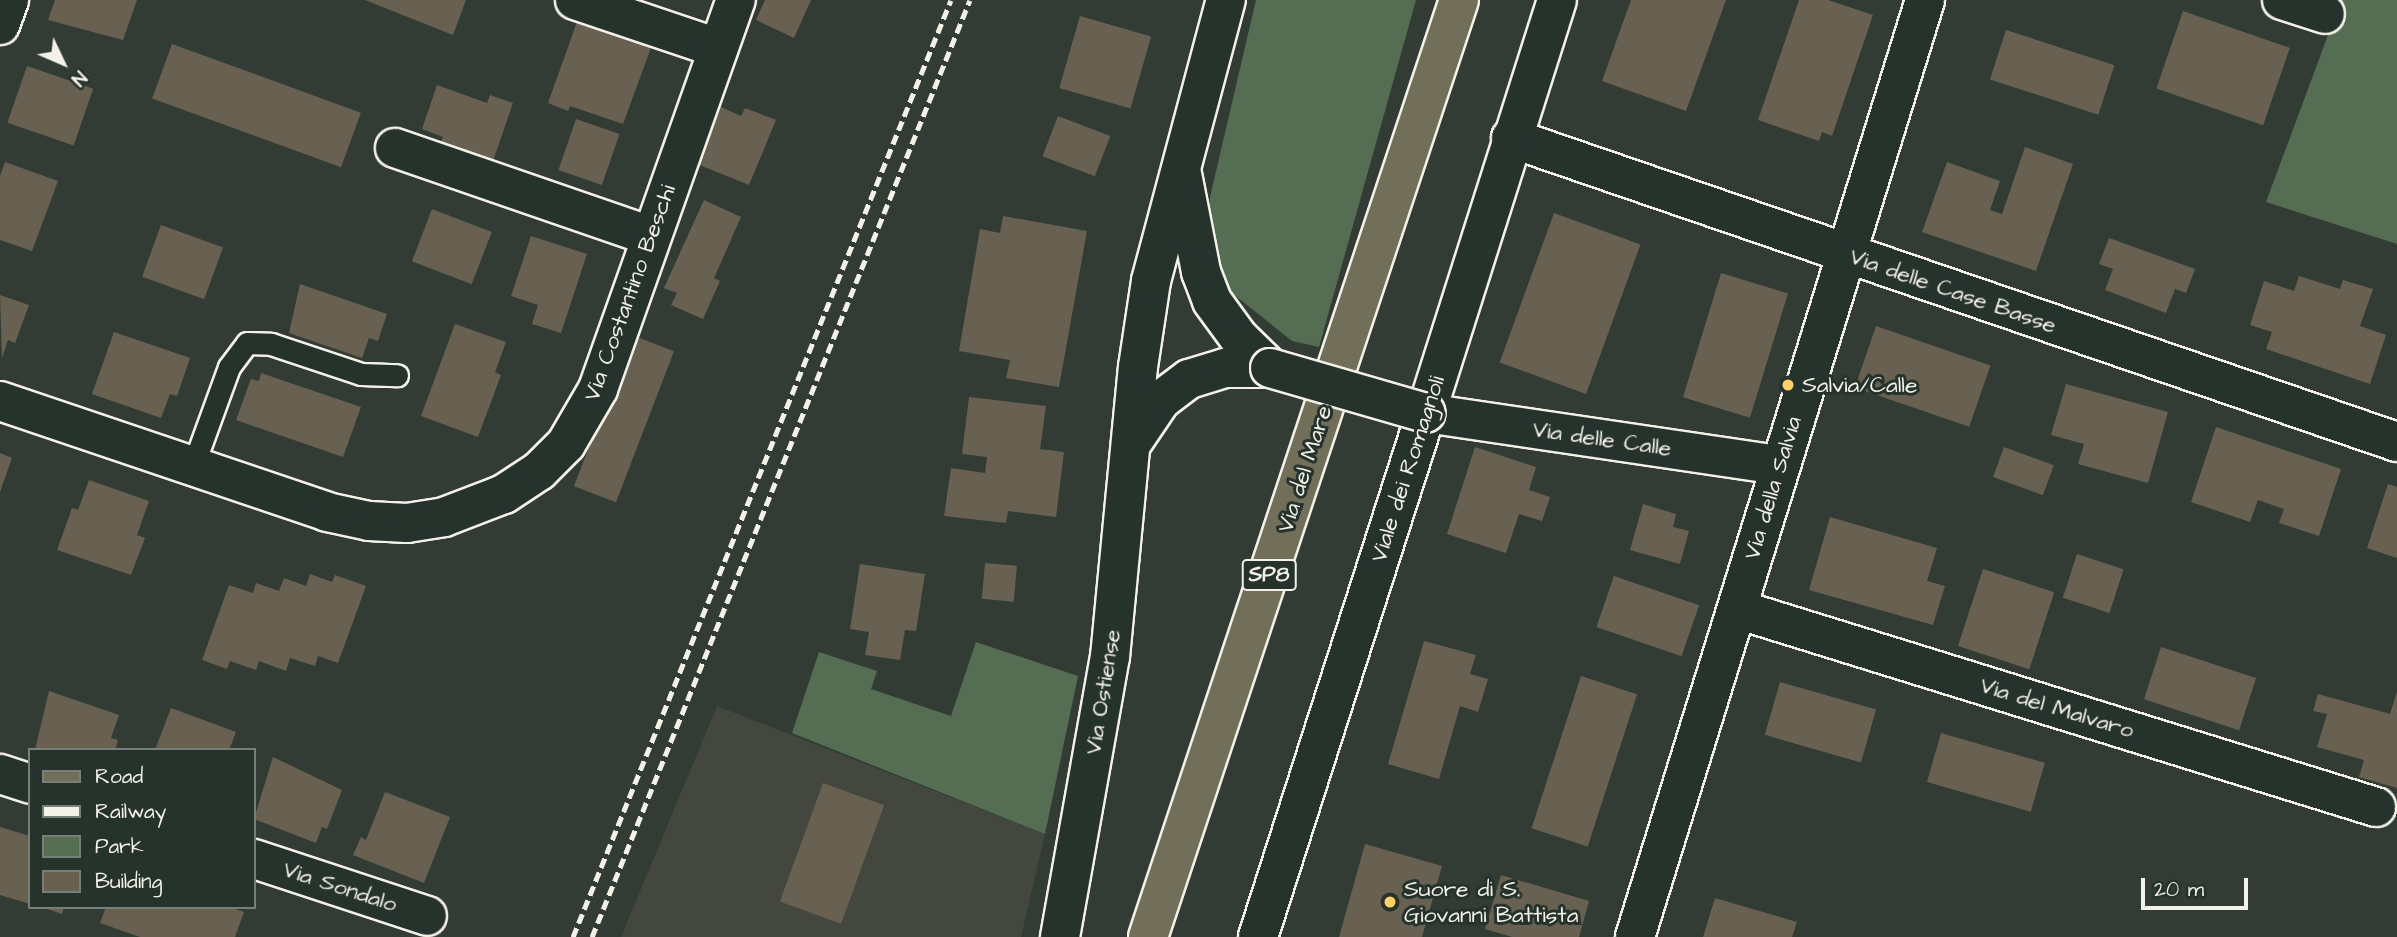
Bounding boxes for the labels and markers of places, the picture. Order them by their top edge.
place label: Salvia/Calle [1802,371,1917,399]
marker: Salvia/Calle [1780,377,1796,393]
place label: Suore di S. Giovanni Battista [1404,875,1578,929]
marker: Suore di S. Giovanni Battista [1382,894,1398,910]

